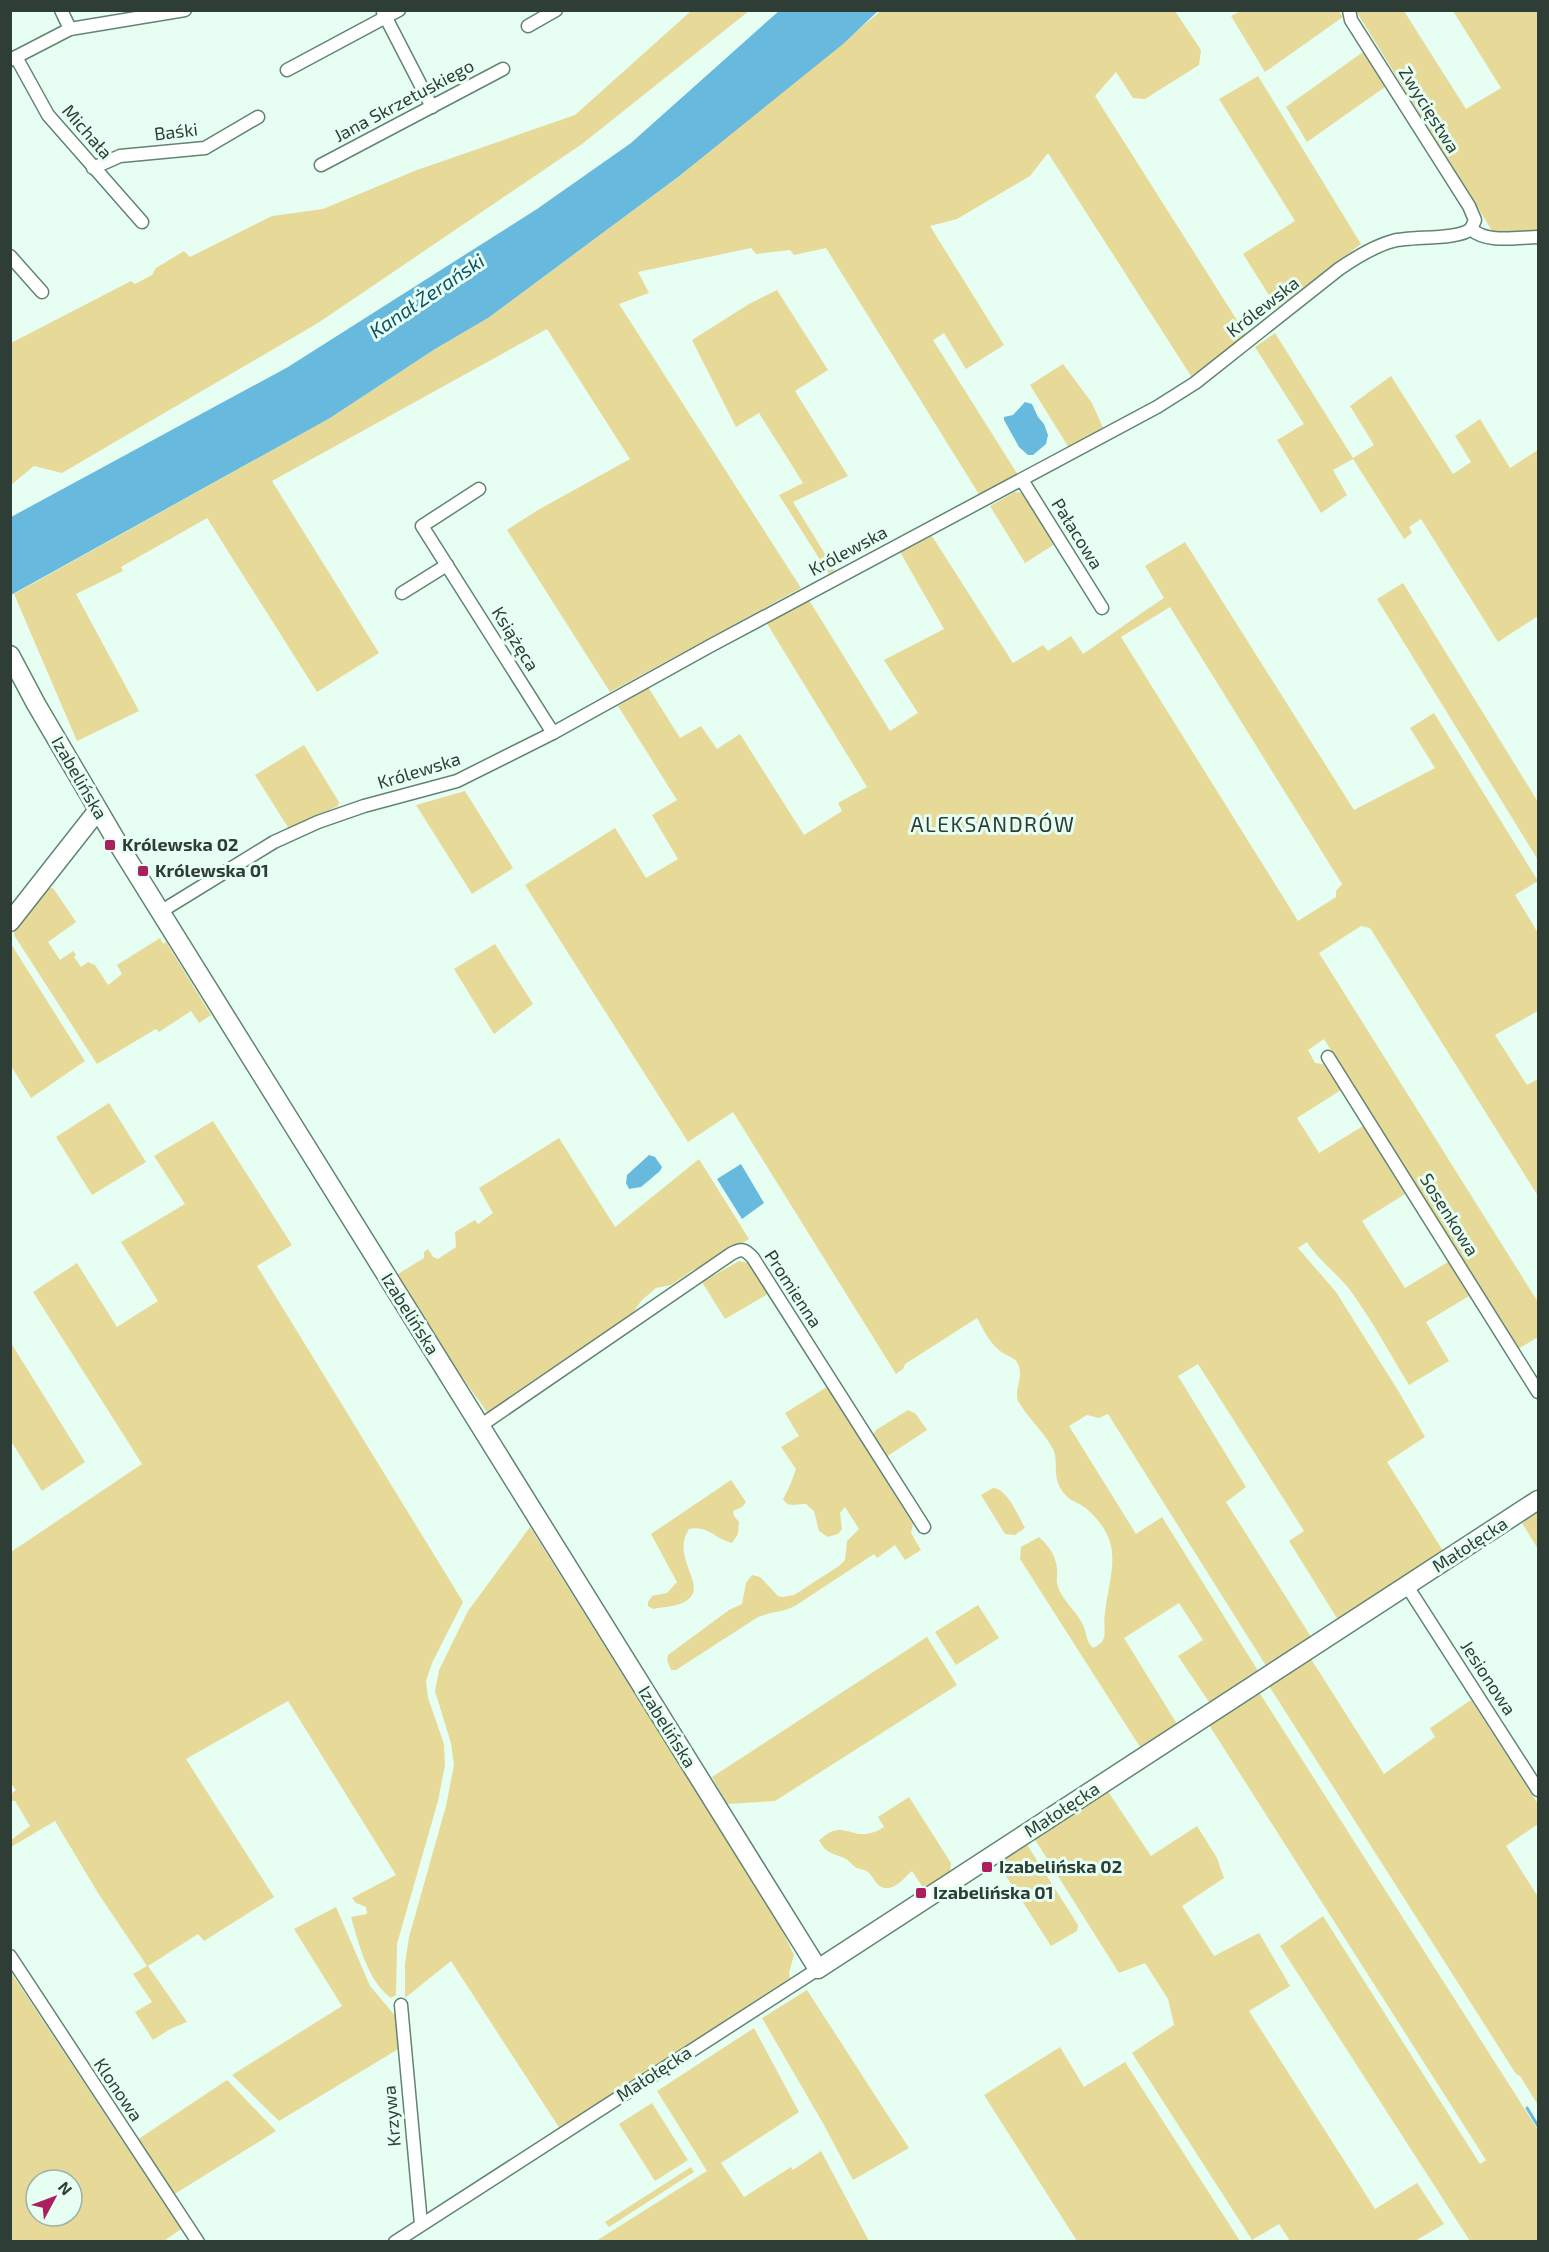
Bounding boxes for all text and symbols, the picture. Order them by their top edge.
street label: Jana Skrzetuskiego [330,54,477,146]
street label: Zwycięstwa [1395,62,1465,157]
street label: Michała [58,100,117,163]
street label: Baśki [153,117,199,145]
water label: Kanał Żerański [364,248,489,343]
street label: Królewska [1222,271,1303,341]
street label: Pałacowa [1047,494,1108,573]
street label: Królewska [804,520,891,580]
street label: Książęca [488,602,544,675]
street label: Izabelińska [47,732,112,823]
street label: Królewska [374,747,463,793]
district label: ALEKSANDRÓW [910,811,1076,836]
place label: Królewska 02 [122,833,238,855]
marker: Królewska 02 [103,838,117,852]
place label: Królewska 01 [155,859,269,881]
marker: Królewska 01 [136,864,150,878]
street label: Sosenkowa [1416,1169,1484,1260]
street label: Promienna [761,1245,827,1332]
street label: Izabelińska [377,1269,445,1358]
street label: Małołęcka [1428,1512,1511,1577]
street label: Jesionowa [1456,1636,1521,1719]
street label: Izabelińska [634,1682,702,1771]
street label: Małołęcka [1020,1777,1103,1842]
place label: Izabelińska 02 [999,1855,1122,1877]
marker: Izabelińska 02 [980,1860,994,1874]
place label: Izabelińska 01 [933,1881,1053,1903]
marker: Izabelińska 01 [914,1886,928,1900]
street label: Małołęcka [612,2041,695,2106]
street label: Klonowa [90,2054,148,2125]
street label: Krzywa [377,2085,405,2148]
north arrow [24,2168,84,2228]
text: N [55,2177,77,2198]

